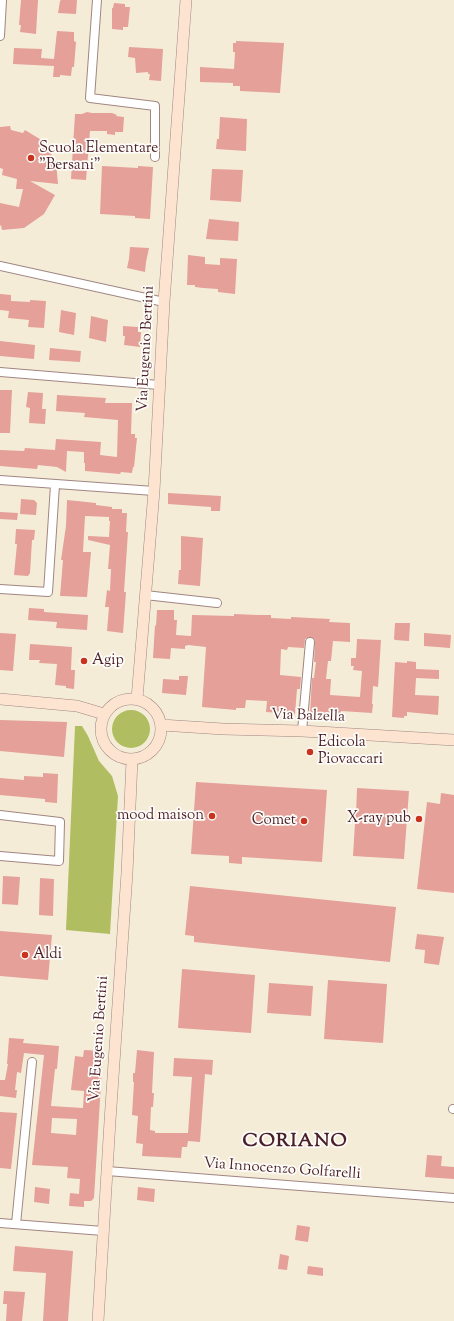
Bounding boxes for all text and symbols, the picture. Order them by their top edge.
place label: Scuola Elementare "Bersani" [39,140,158,175]
marker: Scuola Elementare "Bersani" [26,153,36,163]
street label: Via Eugenio Bertini [135,285,159,413]
place label: Agip [92,652,124,670]
marker: Agip [79,656,89,666]
street label: Via Balzella [271,707,345,727]
place label: Edicola Piovaccari [318,734,383,769]
marker: Edicola Piovaccari [305,747,315,757]
place label: mood maison [117,807,204,825]
place label: X-ray pub [347,810,411,828]
marker: mood maison [207,811,217,821]
place label: Comet [252,812,296,830]
marker: X-ray pub [414,814,424,824]
marker: Comet [299,816,309,826]
place label: Aldi [33,946,62,964]
marker: Aldi [20,950,30,960]
street label: Via Eugenio Bertini [87,975,113,1103]
district label: CORIANO [242,1132,348,1154]
street label: Via Innocenzo Golfarelli [203,1156,361,1184]

